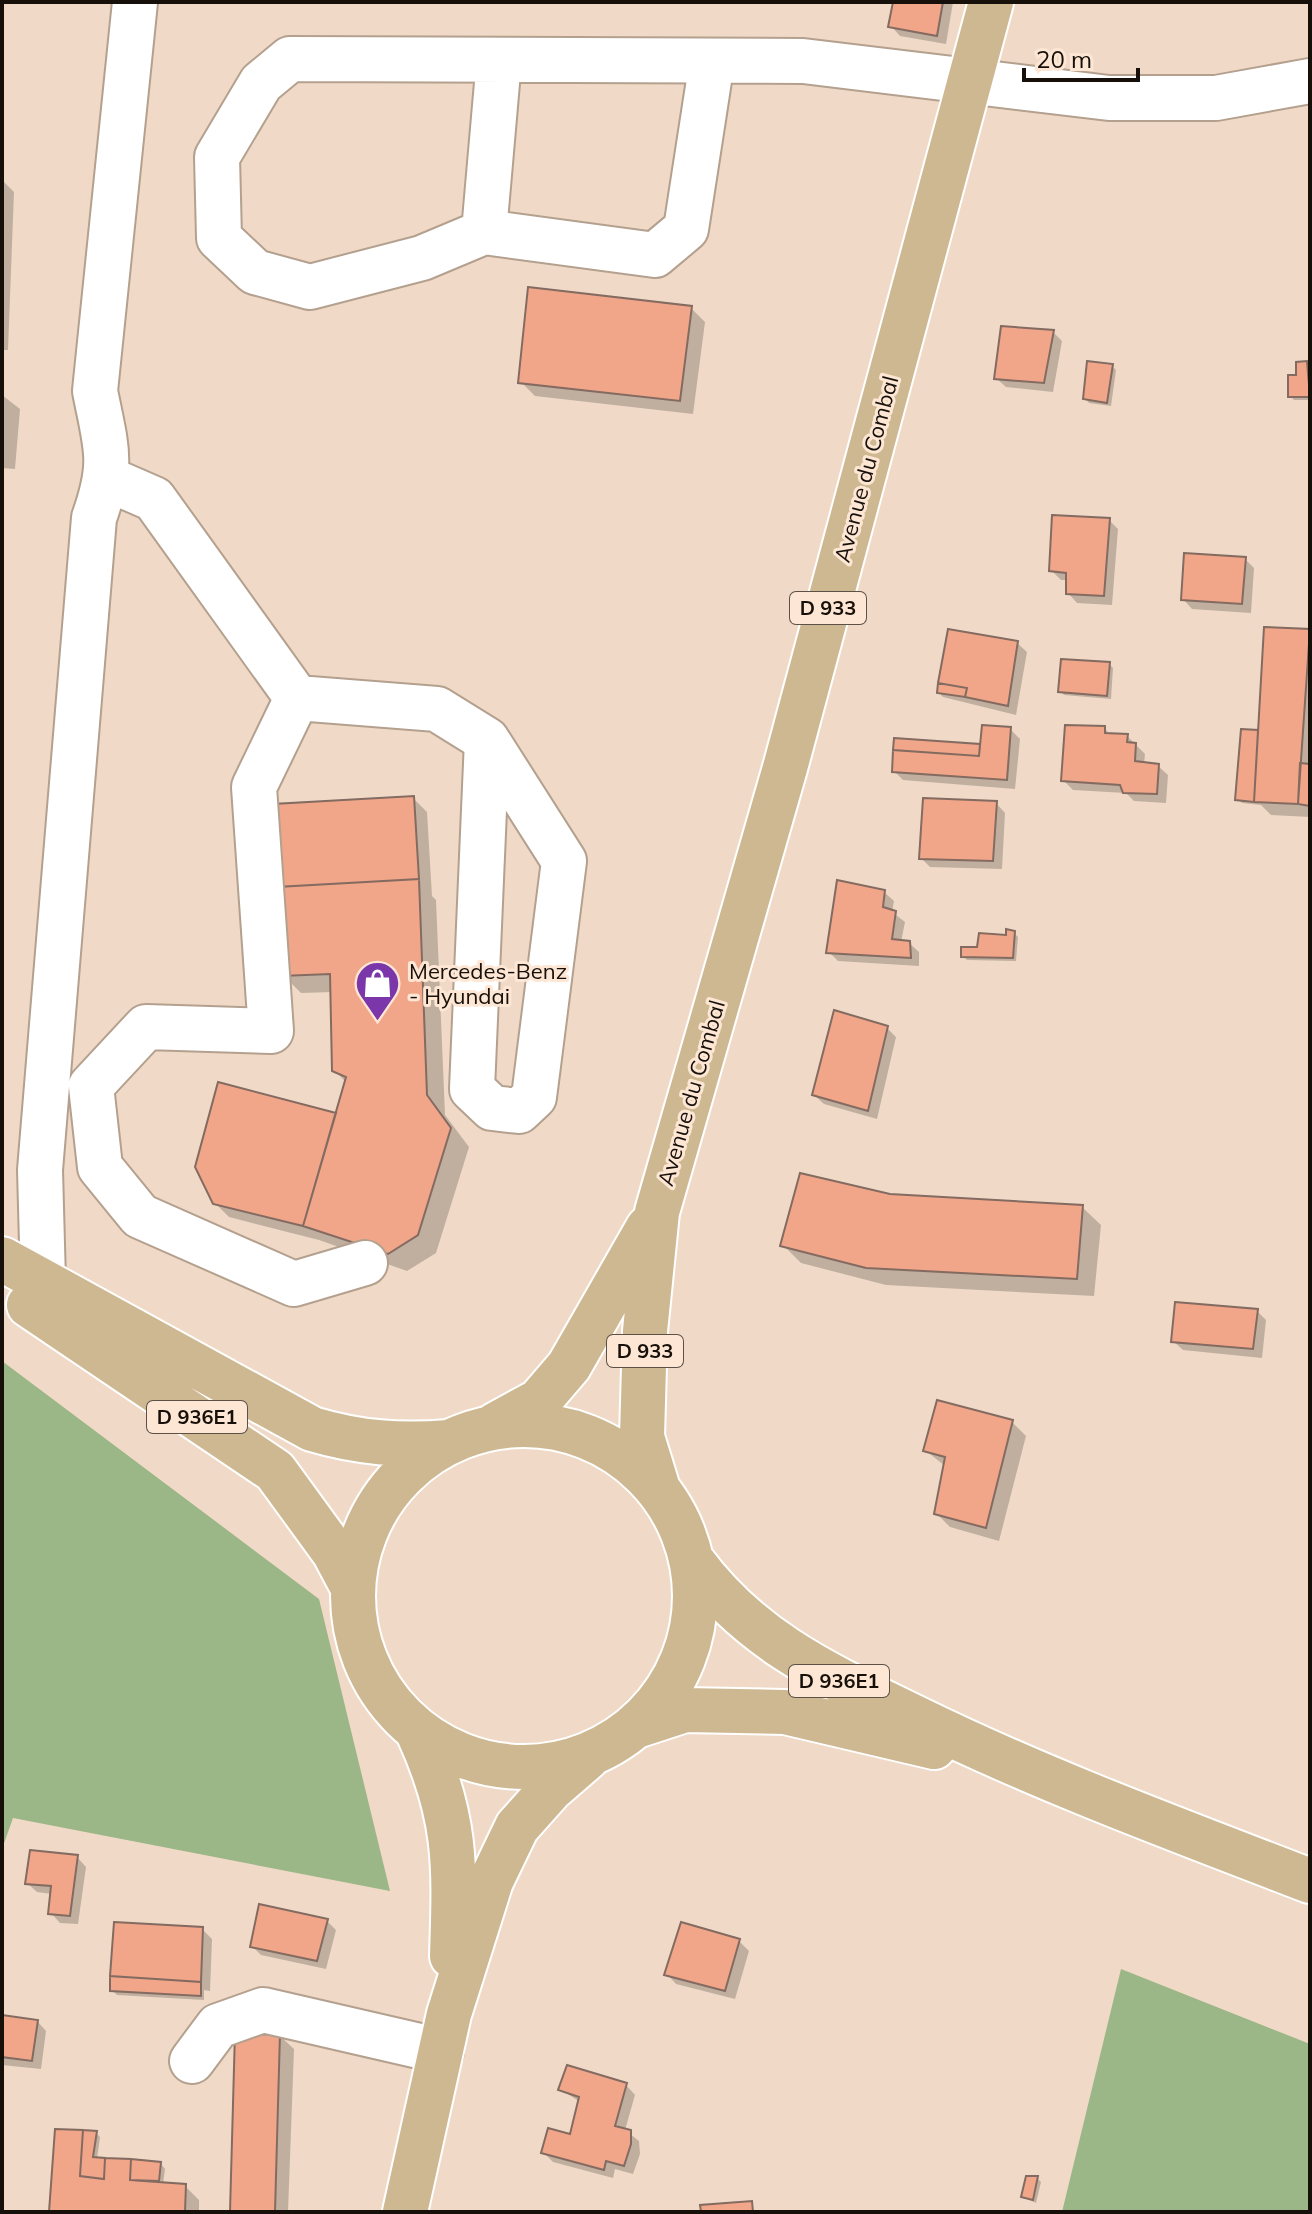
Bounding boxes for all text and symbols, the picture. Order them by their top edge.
scale bar [1024,32,1138,82]
text: 20 m [1036,44,1092,74]
street label: Avenue du Combal [828,373,904,565]
road number: D 933 [790,592,866,624]
place label: Mercedes-Benz - Hyundai [409,957,567,1010]
shop icon: Mercedes-Benz - Hyundai [354,960,402,1023]
street label: Avenue du Combal [651,997,731,1189]
road number: D 933 [607,1335,683,1367]
road number: D 936E1 [147,1401,247,1433]
road number: D 936E1 [789,1665,889,1697]

